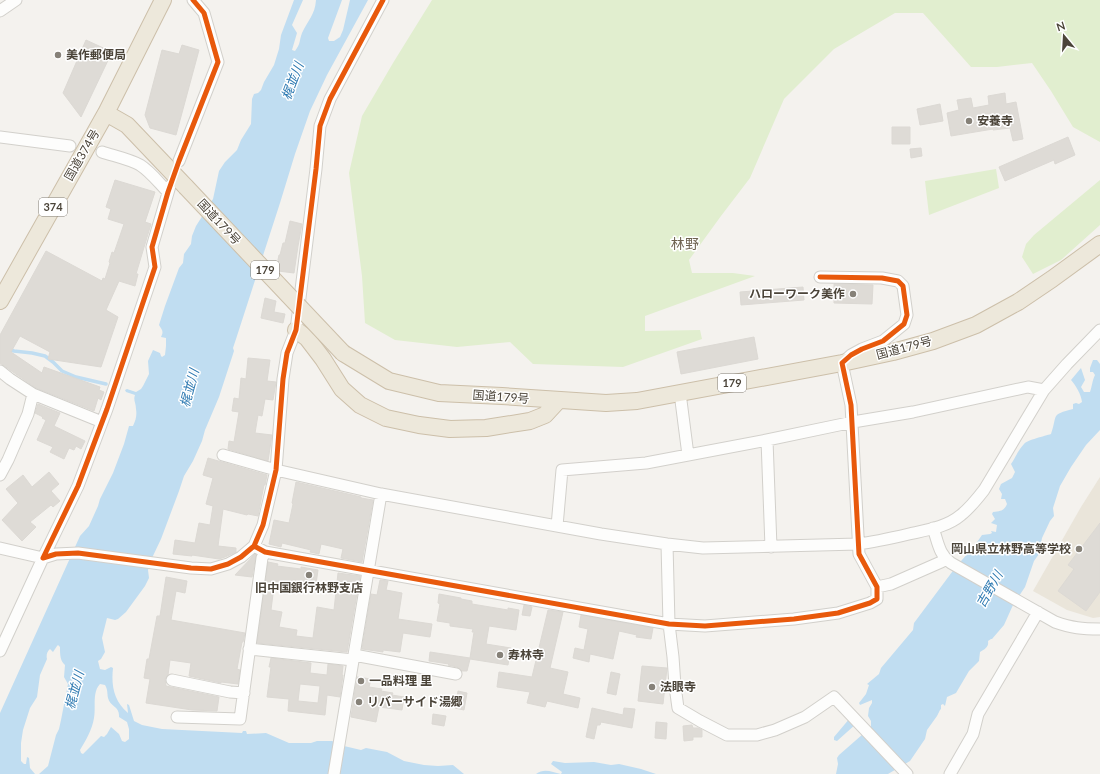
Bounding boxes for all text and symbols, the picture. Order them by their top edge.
north arrow [1044,16,1084,56]
text: N [1055,19,1067,34]
place label: 美作郵便局 [66,47,126,62]
marker: 美作郵便局 [53,50,63,60]
water label: 梶並川 [278,58,307,102]
place label: 安養寺 [977,113,1013,128]
marker: 安養寺 [964,116,974,126]
street label: 国道374号 [61,126,102,183]
street label: 国道179号 [194,196,244,248]
road number: 374 [39,198,67,216]
district label: 林野 [671,235,699,252]
road number: 179 [251,261,279,279]
place label: ハローワーク美作 [749,286,845,301]
marker: ハローワーク美作 [848,289,858,299]
street label: 国道179号 [874,333,933,362]
water label: 梶並川 [176,365,202,409]
road number: 179 [718,374,746,392]
street label: 国道179号 [472,387,530,406]
place label: 岡山県立林野高等学校 [951,541,1071,556]
marker: 岡山県立林野高等学校 [1074,544,1084,554]
water label: 吉野川 [972,566,1007,610]
marker: 旧中国銀行林野支店 [304,570,314,580]
place label: 旧中国銀行林野支店 [255,580,363,595]
place label: 寿林寺 [508,647,544,662]
marker: 寿林寺 [495,650,505,660]
water label: 梶並川 [61,667,87,711]
place label: 一品料理 里 [369,673,432,688]
marker: 一品料理 里 [356,676,366,686]
place label: 法眼寺 [660,679,696,694]
marker: 法眼寺 [647,682,657,692]
place label: リバーサイド湯郷 [367,694,463,709]
marker: リバーサイド湯郷 [354,697,364,707]

